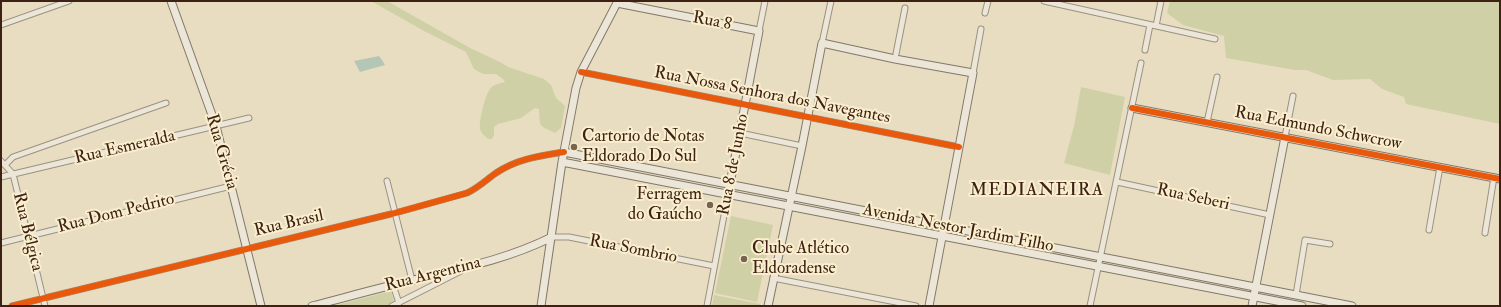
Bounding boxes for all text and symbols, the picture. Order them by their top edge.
street label: Rua 8 [691,8,733,36]
street label: Rua Nossa Senhora dos Navegantes [652,63,892,129]
street label: Rua Edmundo Schwcrow [1233,103,1403,155]
street label: Rua Grécia [201,112,241,192]
street label: Rua 8 de Junho [714,112,754,218]
street label: Rua Esmeralda [73,127,177,169]
place label: Cartorio de Notas Eldorado Do Sul [582,127,704,167]
marker: Cartorio de Notas Eldorado Do Sul [569,142,579,152]
district label: MEDIANEIRA [970,180,1104,202]
street label: Rua Seberi [1155,180,1231,216]
place label: Ferragem do Gaúcho [628,185,702,225]
street label: Rua Bélgica [7,190,47,274]
street label: Rua Dom Pedrito [56,190,176,238]
marker: Ferragem do Gaúcho [705,200,715,210]
street label: Avenida Nestor Jardim Filho [861,200,1055,258]
street label: Rua Brasil [252,206,326,242]
street label: Rua Sombrio [587,231,679,269]
place label: Clube Atlético Eldoradense [752,239,849,279]
street label: Rua Argentina [383,253,483,297]
marker: Clube Atlético Eldoradense [739,254,749,264]

